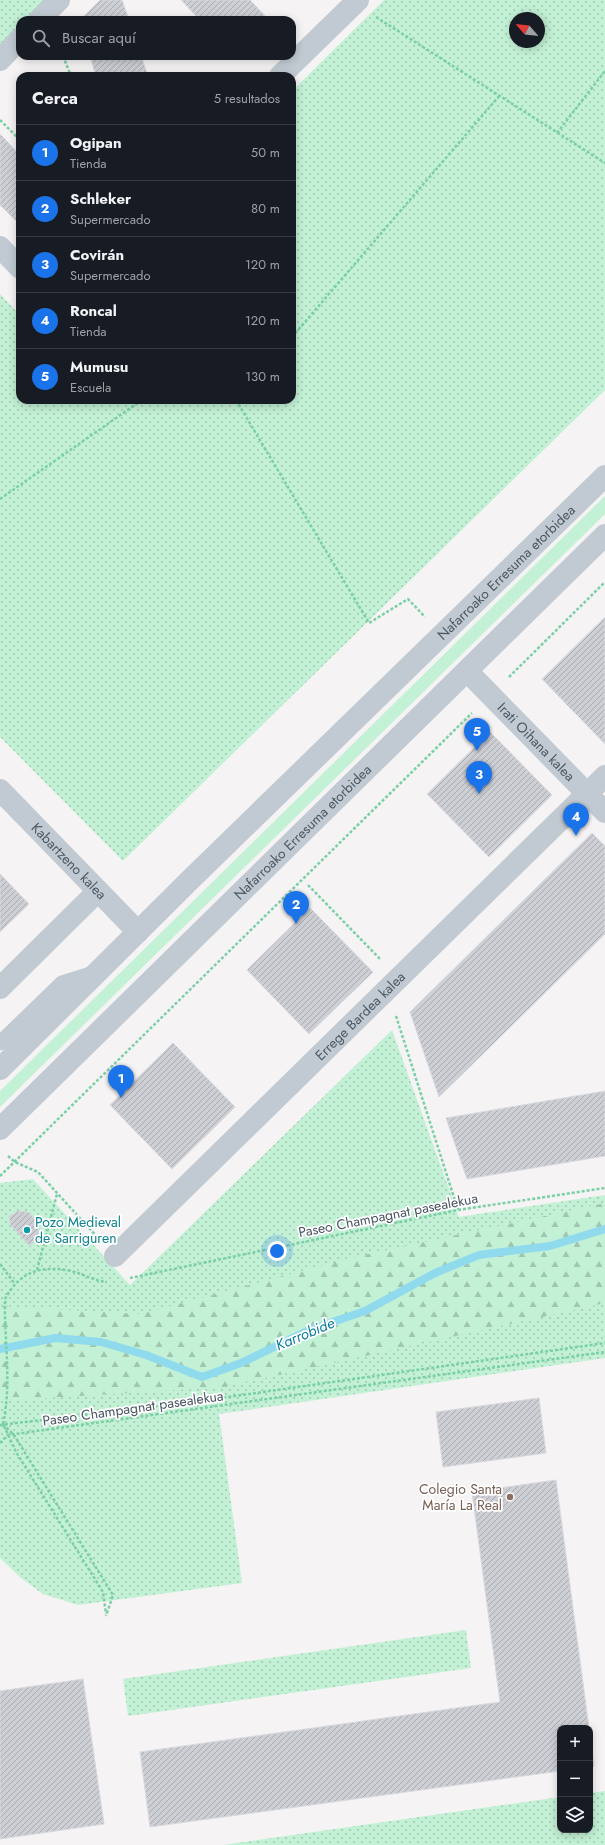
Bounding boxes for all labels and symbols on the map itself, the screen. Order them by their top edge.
north arrow [509,12,545,48]
street label: Nafarroako Erresuma etorbidea [432,500,580,644]
street label: Irati Oihana kalea [493,698,580,786]
pin: 5 [464,718,490,751]
street label: Nafarroako Erresuma etorbidea [229,760,376,904]
pin: 3 [466,761,492,794]
pin: 4 [563,803,589,836]
street label: Kabartzeno kalea [27,818,111,904]
pin: 2 [283,891,309,924]
street label: Errege Bardea kalea [310,967,410,1065]
pin: 1 [108,1065,134,1098]
street label: Paseo Champagnat pasealekua [297,1188,479,1242]
place label: Pozo Medieval de Sarriguren [35,1212,121,1248]
marker: Pozo Medieval de Sarriguren [22,1225,32,1235]
your location [267,1241,287,1261]
water label: Karrobide [272,1312,338,1356]
street label: Paseo Champagnat pasealekua [41,1385,225,1431]
place label: Colegio Santa María La Real [419,1479,502,1515]
marker: Colegio Santa María La Real [505,1492,515,1502]

